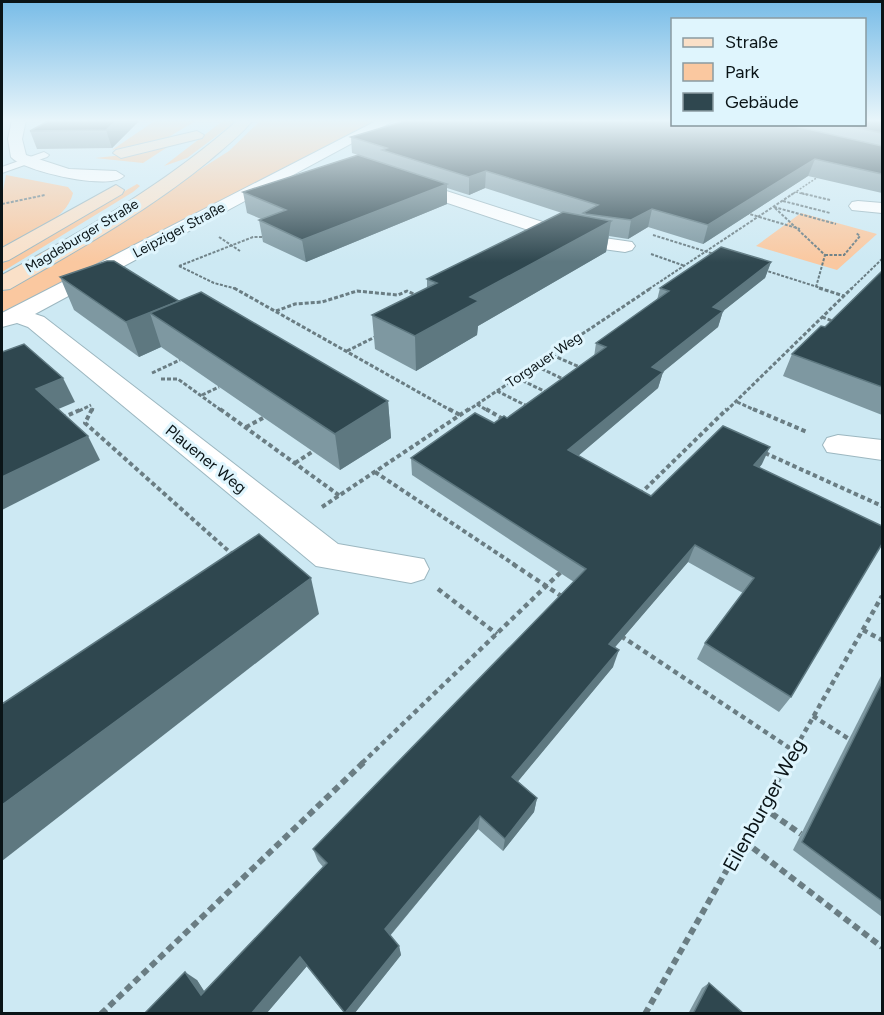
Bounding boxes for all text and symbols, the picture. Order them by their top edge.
legend [671,18,866,126]
text: Straße [725,31,778,53]
text: Park [725,61,760,83]
text: Gebäude [725,91,799,113]
street label: Magdeburger Straße [22,195,142,277]
street label: Leipziger Straße [130,198,228,261]
street label: Torgauer Weg [503,329,585,391]
street label: Plauener Weg [162,421,250,497]
street label: Eilenburger Weg [718,734,810,876]

